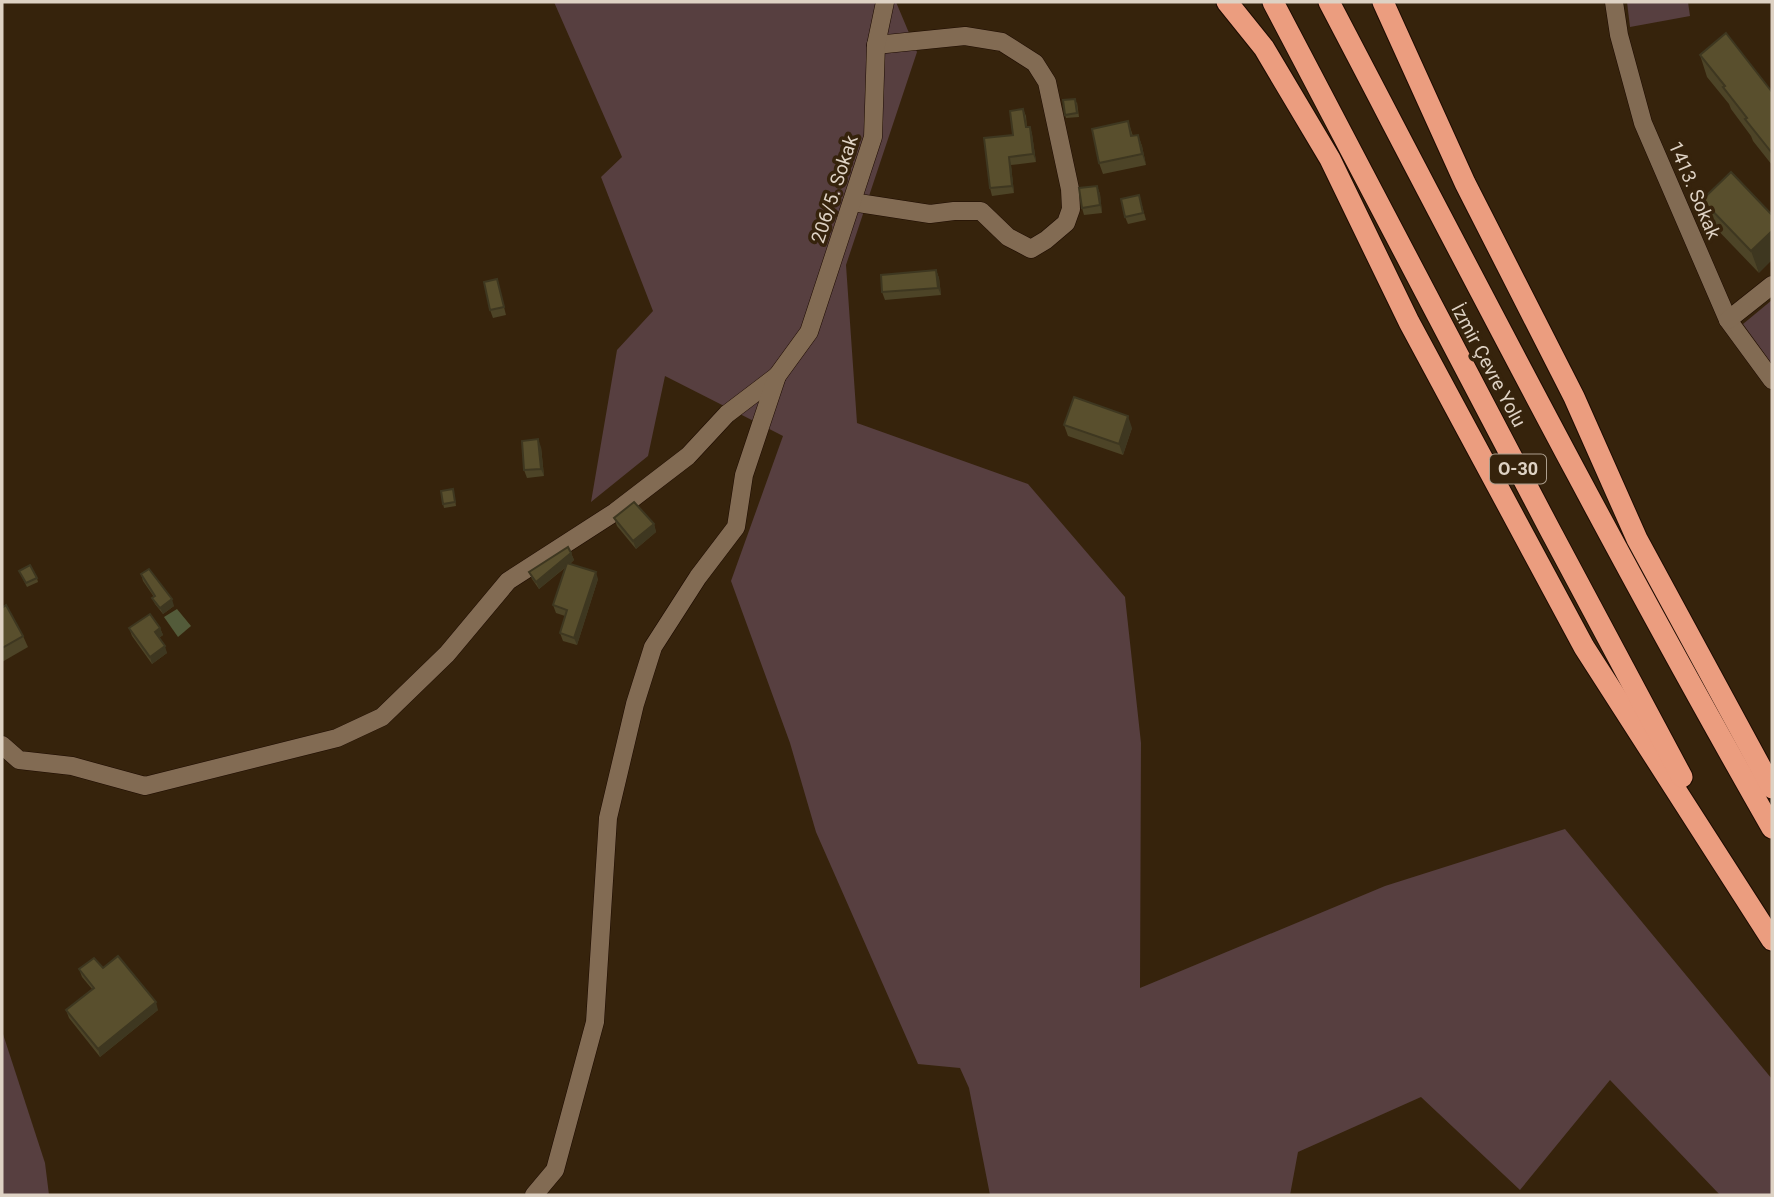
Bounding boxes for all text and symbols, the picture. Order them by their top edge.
street label: 206/5. Sokak [806,132,863,246]
street label: 1413. Sokak [1664,138,1726,243]
street label: İzmir Çevre Yolu [1446,300,1531,431]
road number: O-30 [1490,454,1546,484]

